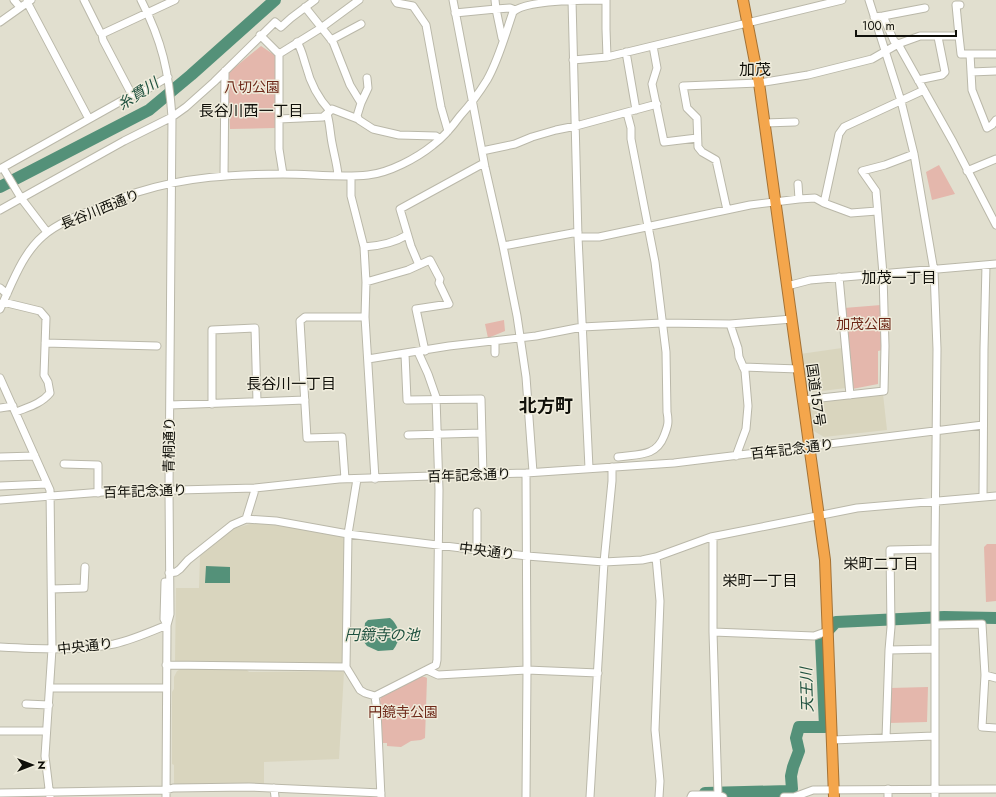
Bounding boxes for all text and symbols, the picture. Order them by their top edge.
scale bar [856,12,956,38]
text: 100 m [862,17,895,35]
district label: 加茂 [739,58,771,81]
water label: 糸貫川 [113,71,165,115]
park label: 八切公園 [224,77,280,97]
district label: 長谷川西一丁目 [198,100,304,122]
street label: 長谷川西通り [57,184,143,234]
district label: 加茂一丁目 [861,267,937,289]
park label: 加茂公園 [836,314,892,334]
street label: 国道157号 [802,362,830,428]
district label: 長谷川一丁目 [246,373,336,395]
district label: 北方町 [519,393,573,419]
street label: 青桐通り [159,417,179,473]
street label: 百年記念通り [749,434,835,464]
street label: 百年記念通り [427,464,511,486]
street label: 百年記念通り [103,480,187,502]
street label: 中央通り [458,538,516,564]
district label: 栄町二丁目 [843,553,919,575]
district label: 栄町一丁目 [722,570,798,592]
water label: 円鏡寺の池 [344,624,421,646]
street label: 中央通り [56,633,114,659]
water label: 天王川 [795,665,819,713]
park label: 円鏡寺公園 [368,702,438,722]
north arrow [12,745,52,785]
text: N [34,761,50,769]

